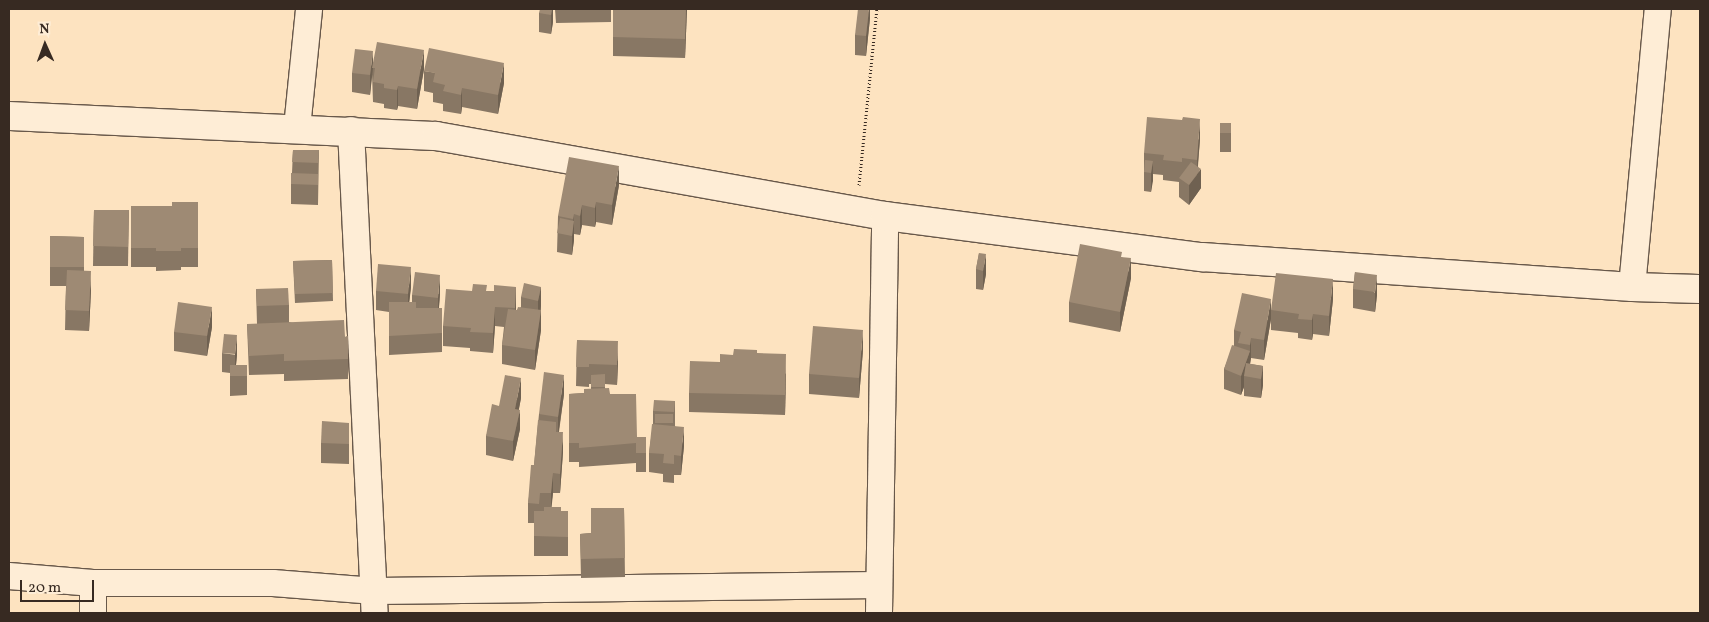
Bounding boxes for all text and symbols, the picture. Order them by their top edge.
north arrow [20,20,70,70]
text: N [39,20,50,39]
scale bar [22,570,96,602]
text: 20 m [28,578,61,599]

